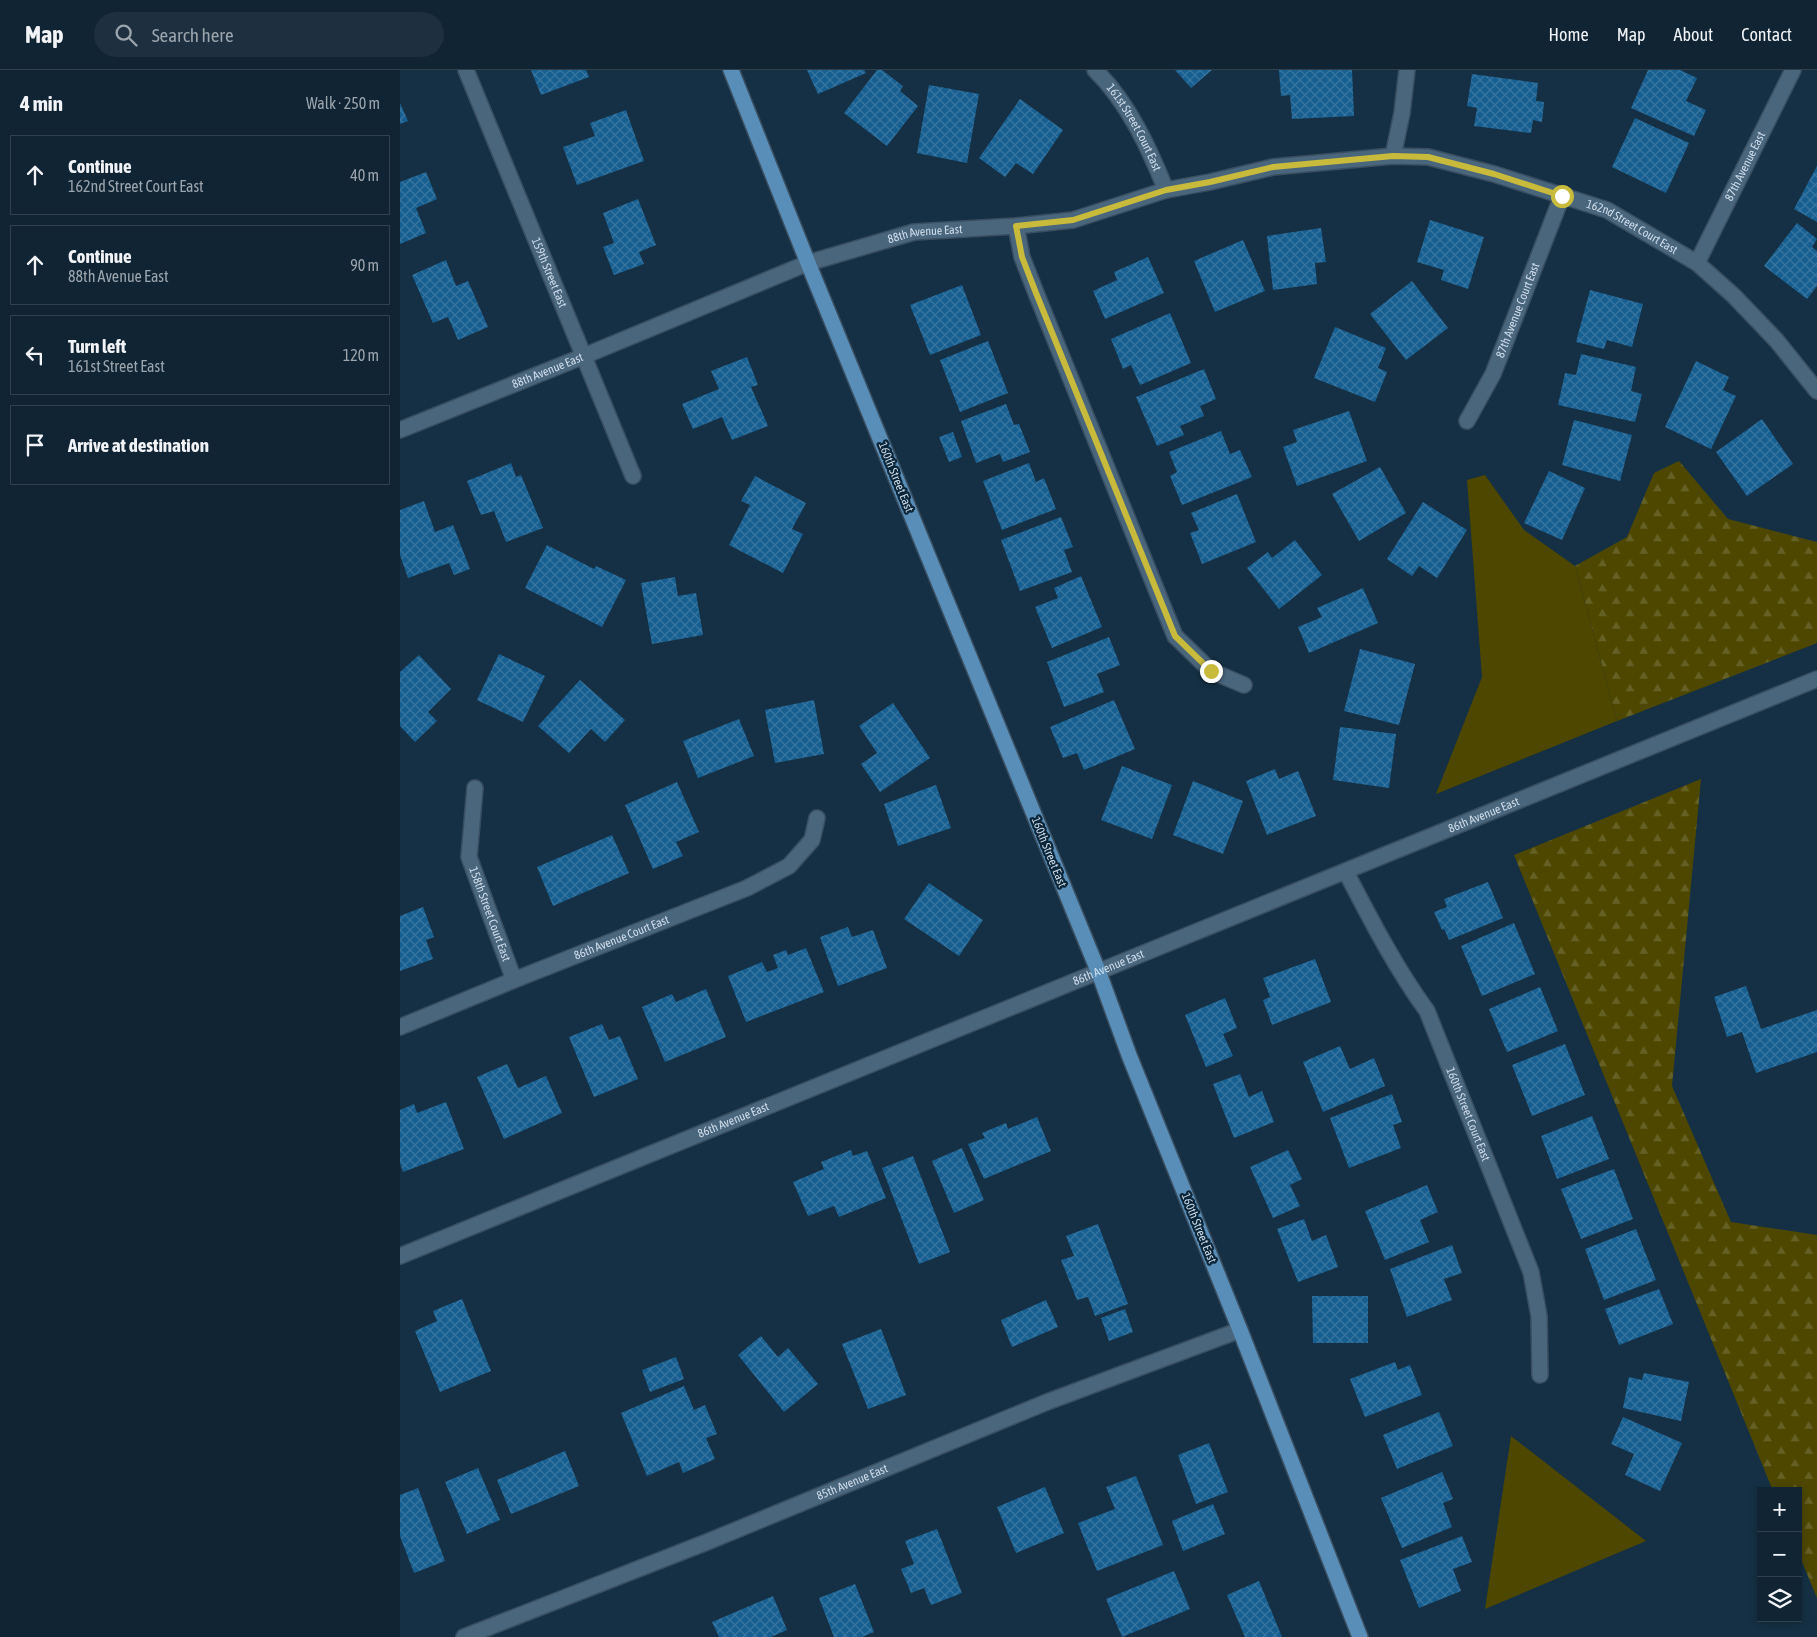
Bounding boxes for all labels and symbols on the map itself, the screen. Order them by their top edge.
street label: 161st Street Court East [1104,81,1164,174]
street label: 87th Avenue East [1722,129,1768,203]
route start [1551,185,1574,208]
street label: 162nd Street Court East [1585,197,1681,257]
street label: 88th Avenue East [886,222,963,246]
street label: 159th Street East [529,235,570,310]
street label: 87th Avenue Court East [1493,260,1543,360]
street label: 88th Avenue East [510,350,586,391]
street label: 160th Street East [876,440,917,515]
route end [1200,660,1223,683]
street label: 86th Avenue East [1446,794,1522,836]
street label: 160th Street East [1029,815,1070,890]
street label: 158th Street Court East [466,865,514,964]
street label: 86th Avenue Court East [572,912,672,963]
street label: 86th Avenue East [1071,947,1147,988]
street label: 160th Street Court East [1443,1065,1493,1164]
street label: 86th Avenue East [696,1099,771,1141]
street label: 160th Street East [1179,1191,1220,1266]
street label: 85th Avenue East [815,1461,890,1503]

